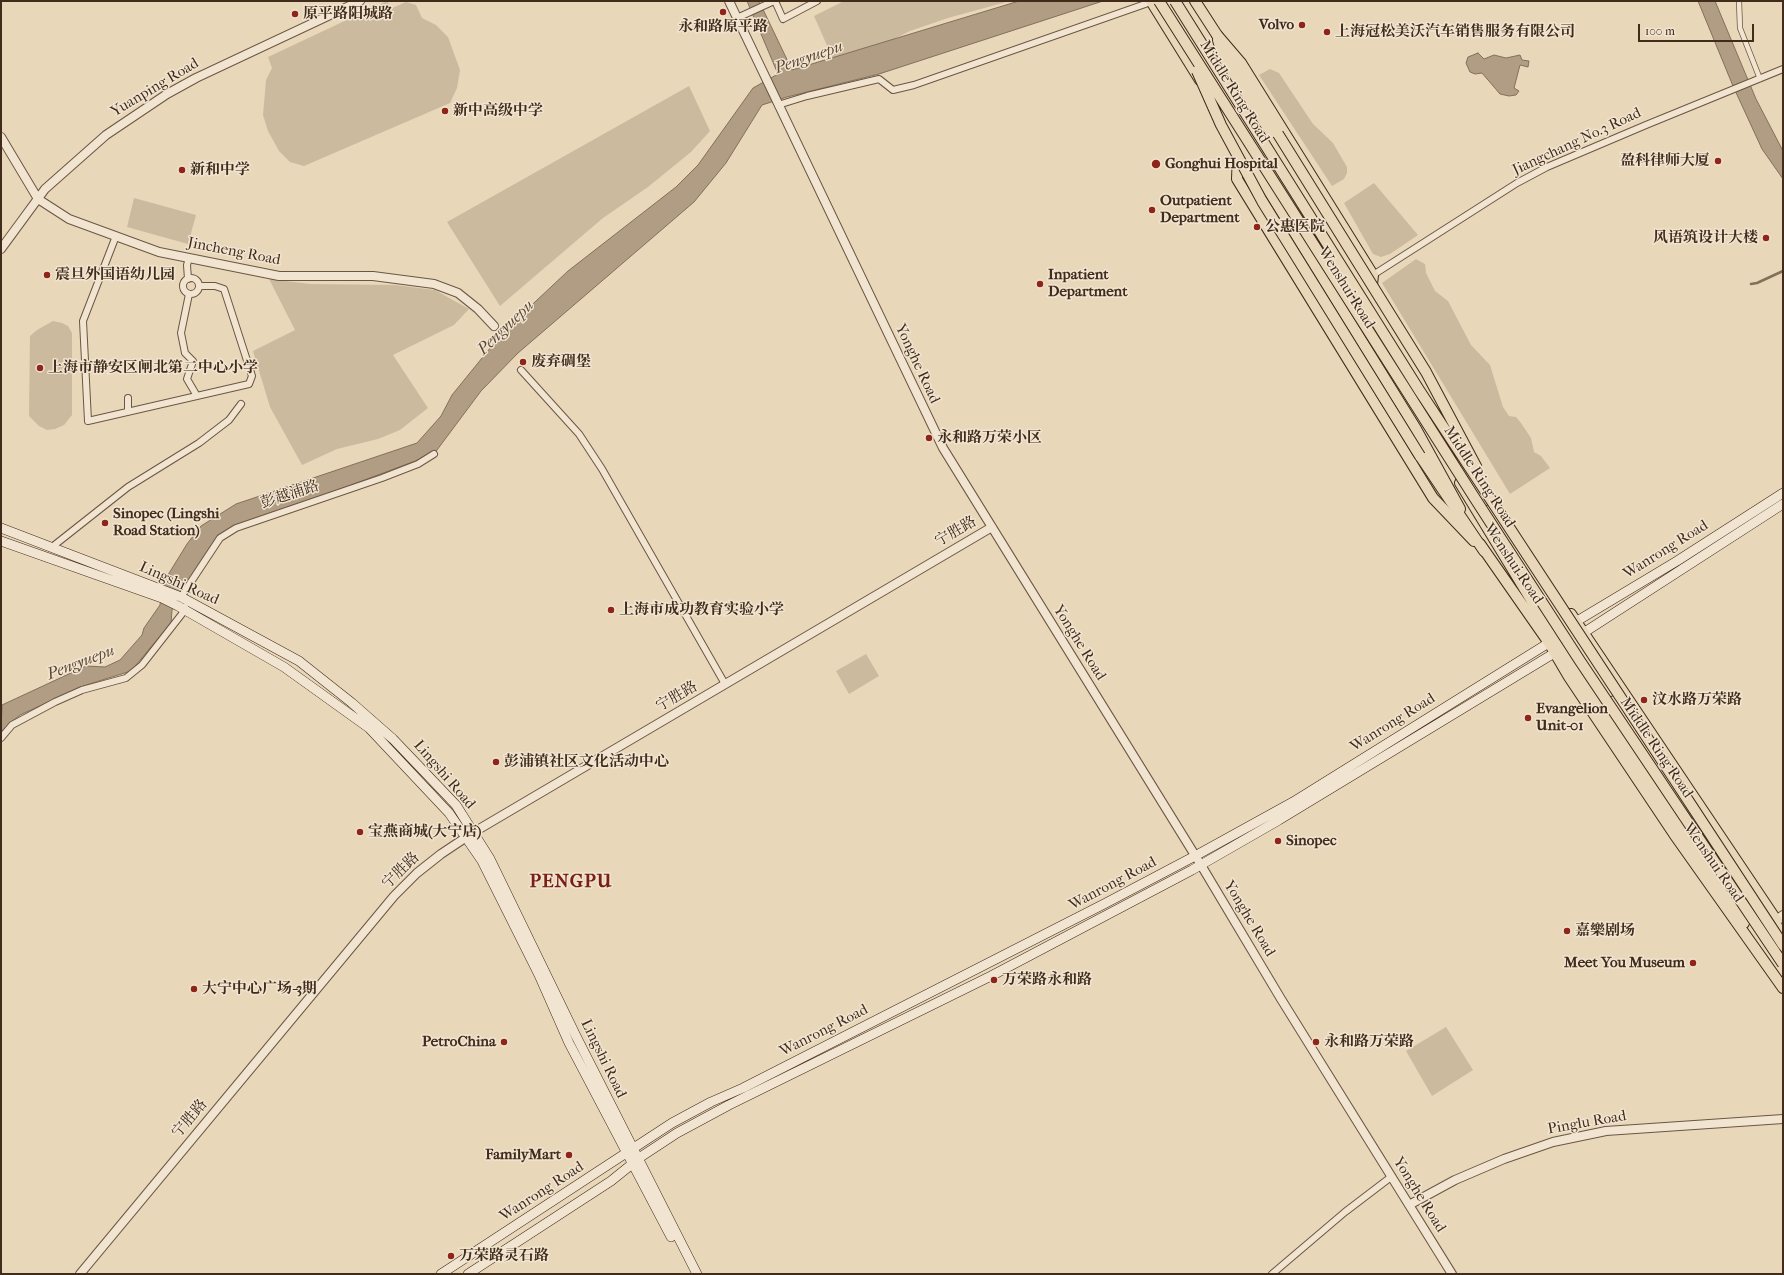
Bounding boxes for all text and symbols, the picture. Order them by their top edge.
place label: 原平路阳城路 [303,5,393,23]
marker: 永和路原平路 [718,7,728,17]
marker: 原平路阳城路 [290,9,300,19]
place label: Volvo [1259,16,1294,34]
scale bar [1640,16,1756,42]
place label: 永和路原平路 [678,18,768,36]
marker: Volvo [1297,20,1307,30]
place label: 上海冠松美沃汽车销售服务有限公司 [1335,23,1575,41]
text: 100 m [1645,24,1675,38]
marker: 上海冠松美沃汽车销售服务有限公司 [1322,27,1332,37]
water label: Pengyuepu [772,37,846,79]
street label: Middle Ring Road [1195,37,1273,147]
street label: Yuanping Road [108,55,202,121]
place label: 新中高级中学 [453,102,543,120]
street label: Jiangchang No.3 Road [1510,104,1644,180]
marker: 新中高级中学 [440,106,450,116]
place label: 盈科律师大厦 [1620,152,1710,170]
place label: Gonghui Hospital [1165,155,1278,173]
marker: 盈科律师大厦 [1713,156,1723,166]
marker: Gonghui Hospital [1150,158,1162,170]
place label: 新和中学 [190,161,250,179]
marker: 新和中学 [177,165,187,175]
place label: Outpatient Department [1160,192,1240,227]
marker: Outpatient Department [1147,205,1157,215]
place label: 公惠医院 [1265,218,1325,236]
marker: 公惠医院 [1252,222,1262,232]
place label: 风语筑设计大楼 [1653,229,1758,247]
marker: 风语筑设计大楼 [1761,233,1771,243]
street label: Jincheng Road [186,234,282,270]
street label: Wenshui Road [1314,244,1378,332]
place label: 震旦外国语幼儿园 [55,266,175,284]
place label: Inpatient Department [1048,266,1128,301]
marker: 震旦外国语幼儿园 [42,270,52,280]
marker: Inpatient Department [1035,279,1045,289]
water label: Pengyuepu [474,296,538,360]
street label: Yonghe Road [891,321,943,407]
place label: 废弃碉堡 [531,353,591,371]
marker: 废弃碉堡 [518,357,528,367]
place label: 上海市静安区闸北第二中心小学 [48,359,258,377]
marker: 上海市静安区闸北第二中心小学 [35,363,45,373]
street label: Middle Ring Road [1439,423,1519,531]
place label: 永和路万荣小区 [937,429,1042,447]
marker: 永和路万荣小区 [924,433,934,443]
street label: 彭越浦路 [259,477,321,513]
place label: Sinopec (Lingshi Road Station) [113,505,220,540]
street label: 宁胜路 [932,513,980,551]
street label: Wanrong Road [1620,517,1712,583]
marker: Sinopec (Lingshi Road Station) [100,518,110,528]
street label: Wenshui Road [1480,520,1546,608]
street label: Lingshi Road [136,558,222,610]
place label: 上海市成功教育实验小学 [619,601,784,619]
street label: Yonghe Road [1049,602,1109,684]
marker: 上海市成功教育实验小学 [606,605,616,615]
water label: Pengyuepu [44,641,118,685]
street label: 宁胜路 [653,678,701,716]
street label: Wanrong Road [1347,690,1439,756]
place label: 汶水路万荣路 [1652,691,1742,709]
street label: Middle Ring Road [1616,694,1696,802]
marker: 汶水路万荣路 [1639,695,1649,705]
place label: Evangelion Unit-01 [1536,700,1608,735]
marker: Evangelion Unit-01 [1523,713,1533,723]
street label: Lingshi Road [409,737,479,813]
place label: 彭浦镇社区文化活动中心 [504,753,669,771]
marker: 彭浦镇社区文化活动中心 [491,757,501,767]
street label: Wenshui Road [1679,820,1747,906]
place label: 宝燕商城(大宁店) [368,823,481,841]
marker: 宝燕商城(大宁店) [355,827,365,837]
place label: Sinopec [1286,832,1337,850]
marker: Sinopec [1273,836,1283,846]
street label: 宁胜路 [379,849,423,893]
street label: Wanrong Road [1066,853,1160,915]
district label: PENGPU [530,871,612,893]
street label: Yonghe Road [1219,878,1279,960]
place label: 嘉樂剧场 [1575,922,1635,940]
marker: 嘉樂剧场 [1562,926,1572,936]
place label: Meet You Museum [1564,954,1685,972]
marker: Meet You Museum [1688,958,1698,968]
place label: 万荣路永和路 [1002,971,1092,989]
marker: 万荣路永和路 [989,975,999,985]
place label: 大宁中心广场-3期 [202,980,317,998]
marker: 大宁中心广场-3期 [189,984,199,994]
street label: Wanrong Road [777,1001,871,1061]
street label: Lingshi Road [576,1017,630,1101]
place label: PetroChina [422,1033,496,1051]
place label: 永和路万荣路 [1324,1033,1414,1051]
marker: PetroChina [499,1037,509,1047]
marker: 永和路万荣路 [1311,1037,1321,1047]
street label: 宁胜路 [169,1096,211,1142]
street label: Pinglu Road [1546,1107,1628,1139]
place label: FamilyMart [485,1146,561,1164]
marker: FamilyMart [564,1150,574,1160]
street label: Yonghe Road [1389,1154,1449,1236]
street label: Wanrong Road [497,1158,587,1226]
place label: 万荣路灵石路 [459,1247,549,1265]
marker: 万荣路灵石路 [446,1251,456,1261]

